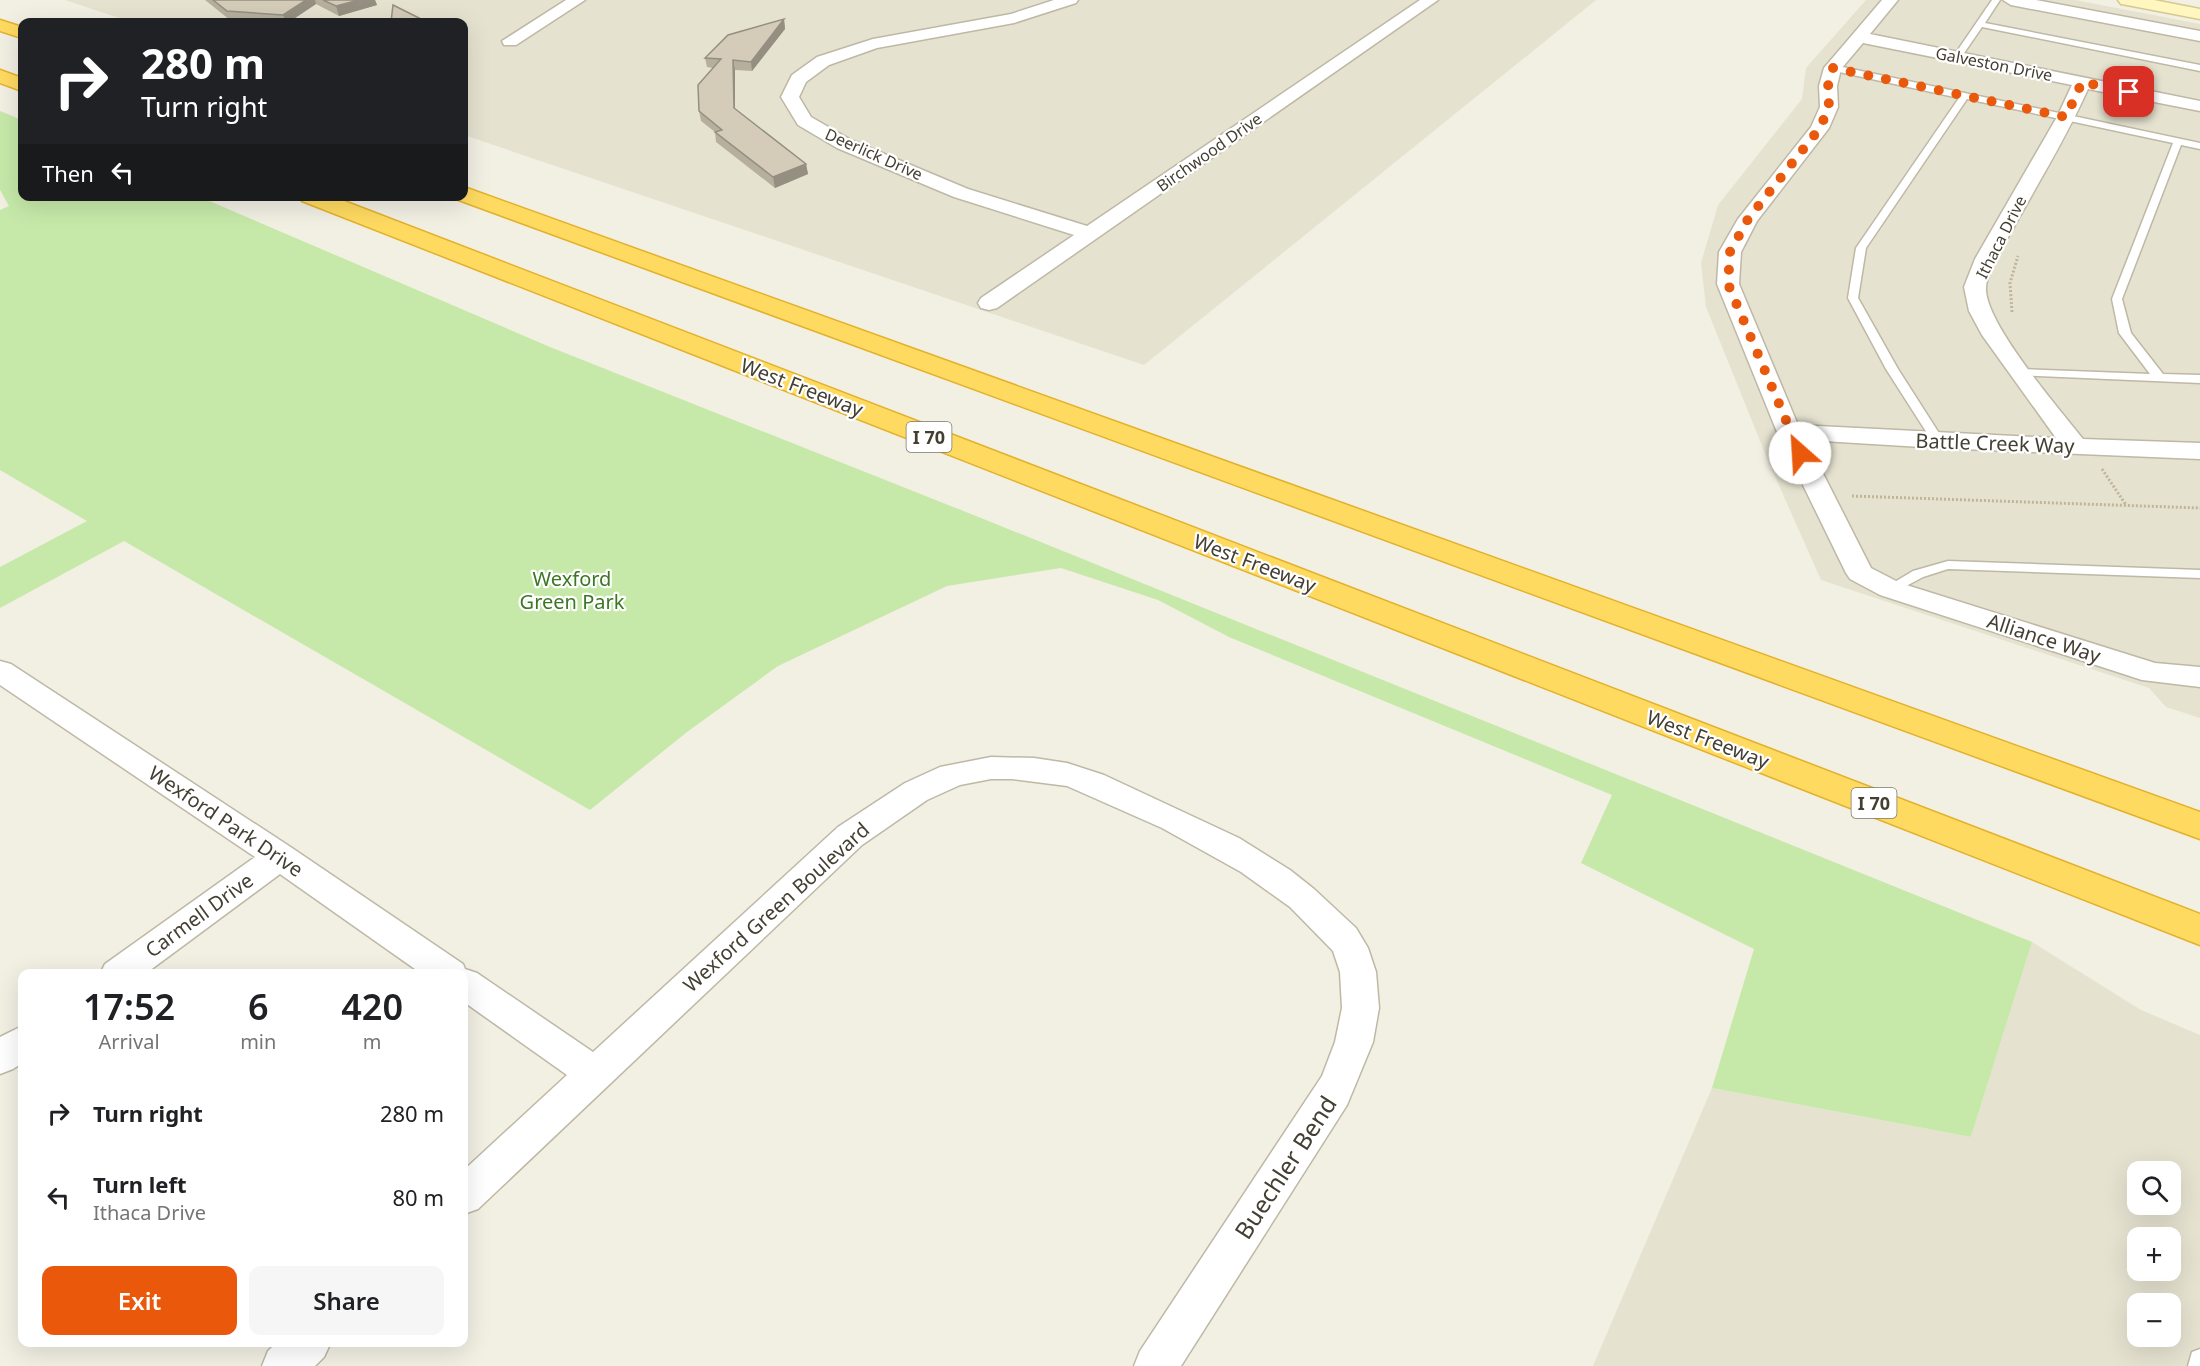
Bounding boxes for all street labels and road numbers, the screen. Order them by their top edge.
street label: Galveston Drive [1934,42,2054,86]
street label: Birchwood Drive [1152,107,1266,197]
street label: Deerlick Drive [822,123,926,185]
street label: Ithaca Drive [1971,192,2031,282]
street label: West Freeway [737,351,868,423]
road number: I 70 [906,422,952,452]
street label: Battle Creek Way [1915,427,2076,459]
street label: West Freeway [1190,527,1321,599]
street label: Alliance Way [1984,607,2105,669]
street label: West Freeway [1643,703,1774,775]
street label: Wexford Park Drive [143,759,309,883]
road number: I 70 [1852,788,1896,818]
street label: Wexford Green Boulevard [677,816,875,998]
street label: Carmell Drive [140,867,258,963]
street label: Buechler Bend [1226,1089,1344,1245]

